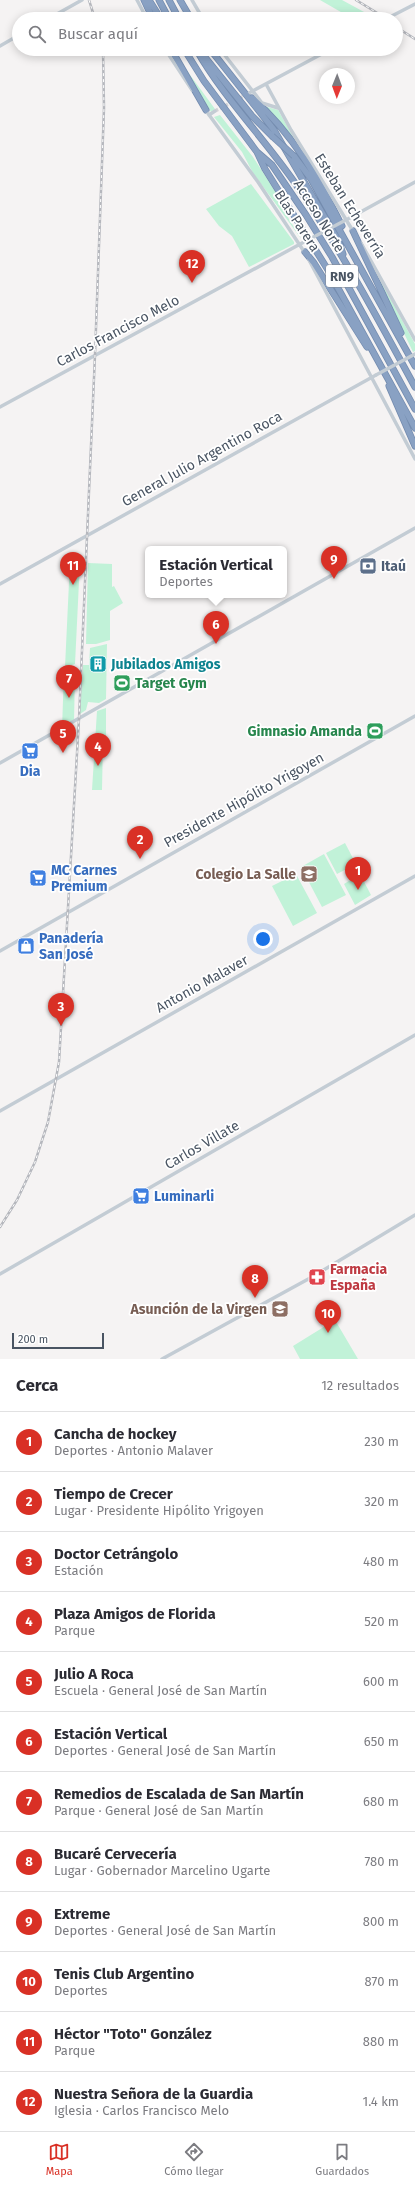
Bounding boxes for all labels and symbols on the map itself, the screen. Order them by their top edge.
north arrow [319,68,355,104]
street label: Esteban Echeverría [311,150,389,262]
street label: Acceso Norte [290,177,348,255]
street label: Blas Parera [271,187,323,255]
pin: 12 [179,250,205,283]
road number: RN9 [326,265,358,287]
street label: Carlos Francisco Melo [54,291,182,371]
street label: General Julio Argentino Roca [119,408,285,510]
pin: 9 [321,546,347,579]
pin: 11 [60,552,86,585]
bank icon: Itaú [358,556,378,576]
place label: Itaú [381,558,406,575]
pin: 6 [203,611,229,644]
building icon: Jubilados Amigos [88,654,108,674]
place label: Jubilados Amigos [110,656,221,673]
pin: 7 [56,665,82,698]
sports icon: Target Gym [112,673,132,693]
place label: Target Gym [135,675,207,692]
pin: 5 [50,720,76,753]
sports icon: Gimnasio Amanda [365,721,385,741]
place label: Gimnasio Amanda [247,723,362,740]
pin: 4 [85,733,111,766]
supermarket icon: Dia [20,741,40,761]
street label: Presidente Hipólito Yrigoyen [161,749,327,851]
place label: Dia [20,763,41,780]
pin: 2 [127,826,153,859]
pin: 1 [345,857,371,890]
place label: MC Carnes Premium [51,862,117,895]
school or university icon: Colegio La Salle [299,864,319,884]
place label: Colegio La Salle [196,866,296,883]
supermarket icon: MC Carnes Premium [28,868,48,888]
your location [253,929,273,949]
place label: Panadería San José [39,930,104,963]
shop icon: Panadería San José [16,936,36,956]
street label: Antonio Malaver [153,951,252,1016]
pin: 3 [48,993,74,1026]
street label: Carlos Villate [162,1117,242,1173]
supermarket icon: Luminarli [131,1186,151,1206]
place label: Luminarli [154,1188,214,1205]
place label: Farmacia España [330,1261,387,1294]
pin: 8 [242,1265,268,1298]
pharmacy icon: Farmacia España [307,1267,327,1287]
school or university icon: Asunción de la Virgen [270,1299,290,1319]
pin: 10 [315,1300,341,1333]
place label: Asunción de la Virgen [130,1301,267,1318]
scale bar [12,1331,104,1350]

